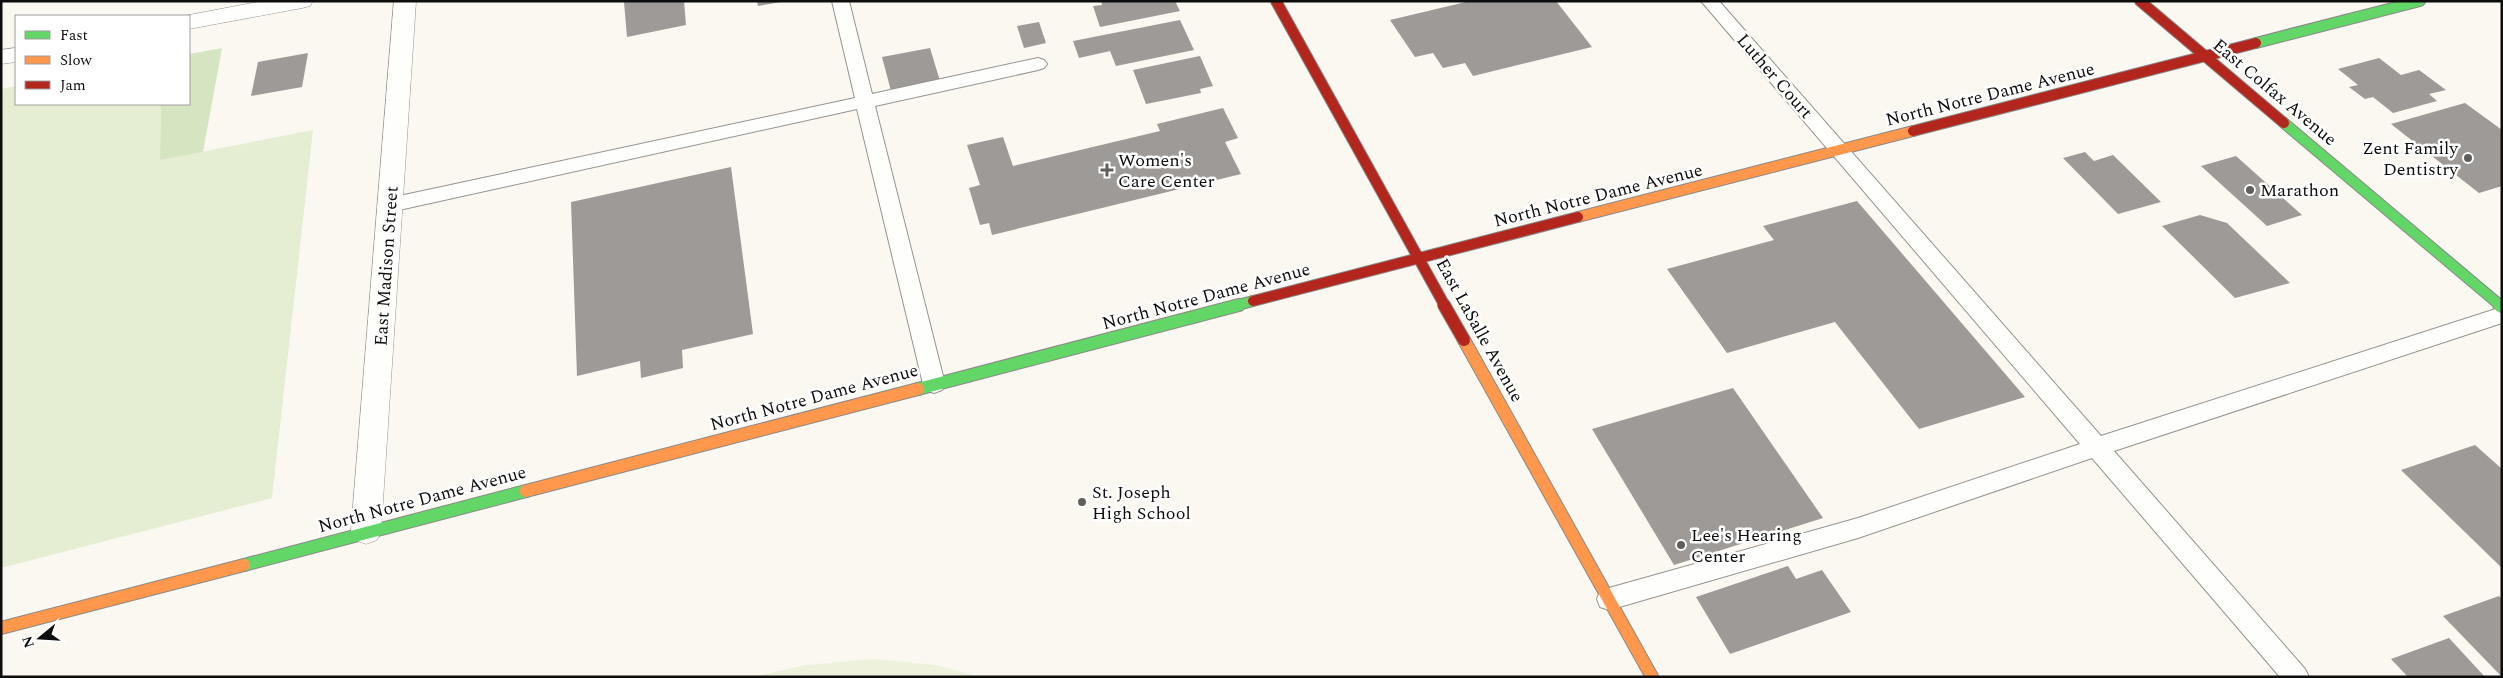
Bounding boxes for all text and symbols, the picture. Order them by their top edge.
legend [15,15,190,105]
text: Fast [60,24,88,47]
street label: Luther Court [1730,28,1819,125]
street label: East Colfax Avenue [2207,32,2343,152]
text: Slow [60,49,92,72]
street label: North Notre Dame Avenue [1883,55,2097,134]
text: Jam [60,74,86,97]
place label: Zent Family Dentistry [2362,135,2459,183]
place label: Women's Care Center [1118,147,1215,195]
marker: Zent Family Dentistry [2462,152,2474,164]
street label: North Notre Dame Avenue [1491,156,1705,235]
marker: Women's Care Center [1100,163,1114,177]
place label: Marathon [2260,177,2339,204]
marker: Marathon [2244,184,2256,196]
street label: East Madison Street [367,185,406,347]
street label: East LaSalle Avenue [1429,253,1530,407]
street label: North Notre Dame Avenue [1099,256,1313,337]
street label: North Notre Dame Avenue [707,357,921,438]
street label: North Notre Dame Avenue [315,459,529,540]
place label: St. Joseph High School [1092,479,1191,527]
marker: St. Joseph High School [1076,496,1088,508]
place label: Lee's Hearing Center [1691,522,1802,570]
marker: Lee's Hearing Center [1675,539,1687,551]
north arrow [15,613,65,663]
text: N [16,633,40,651]

